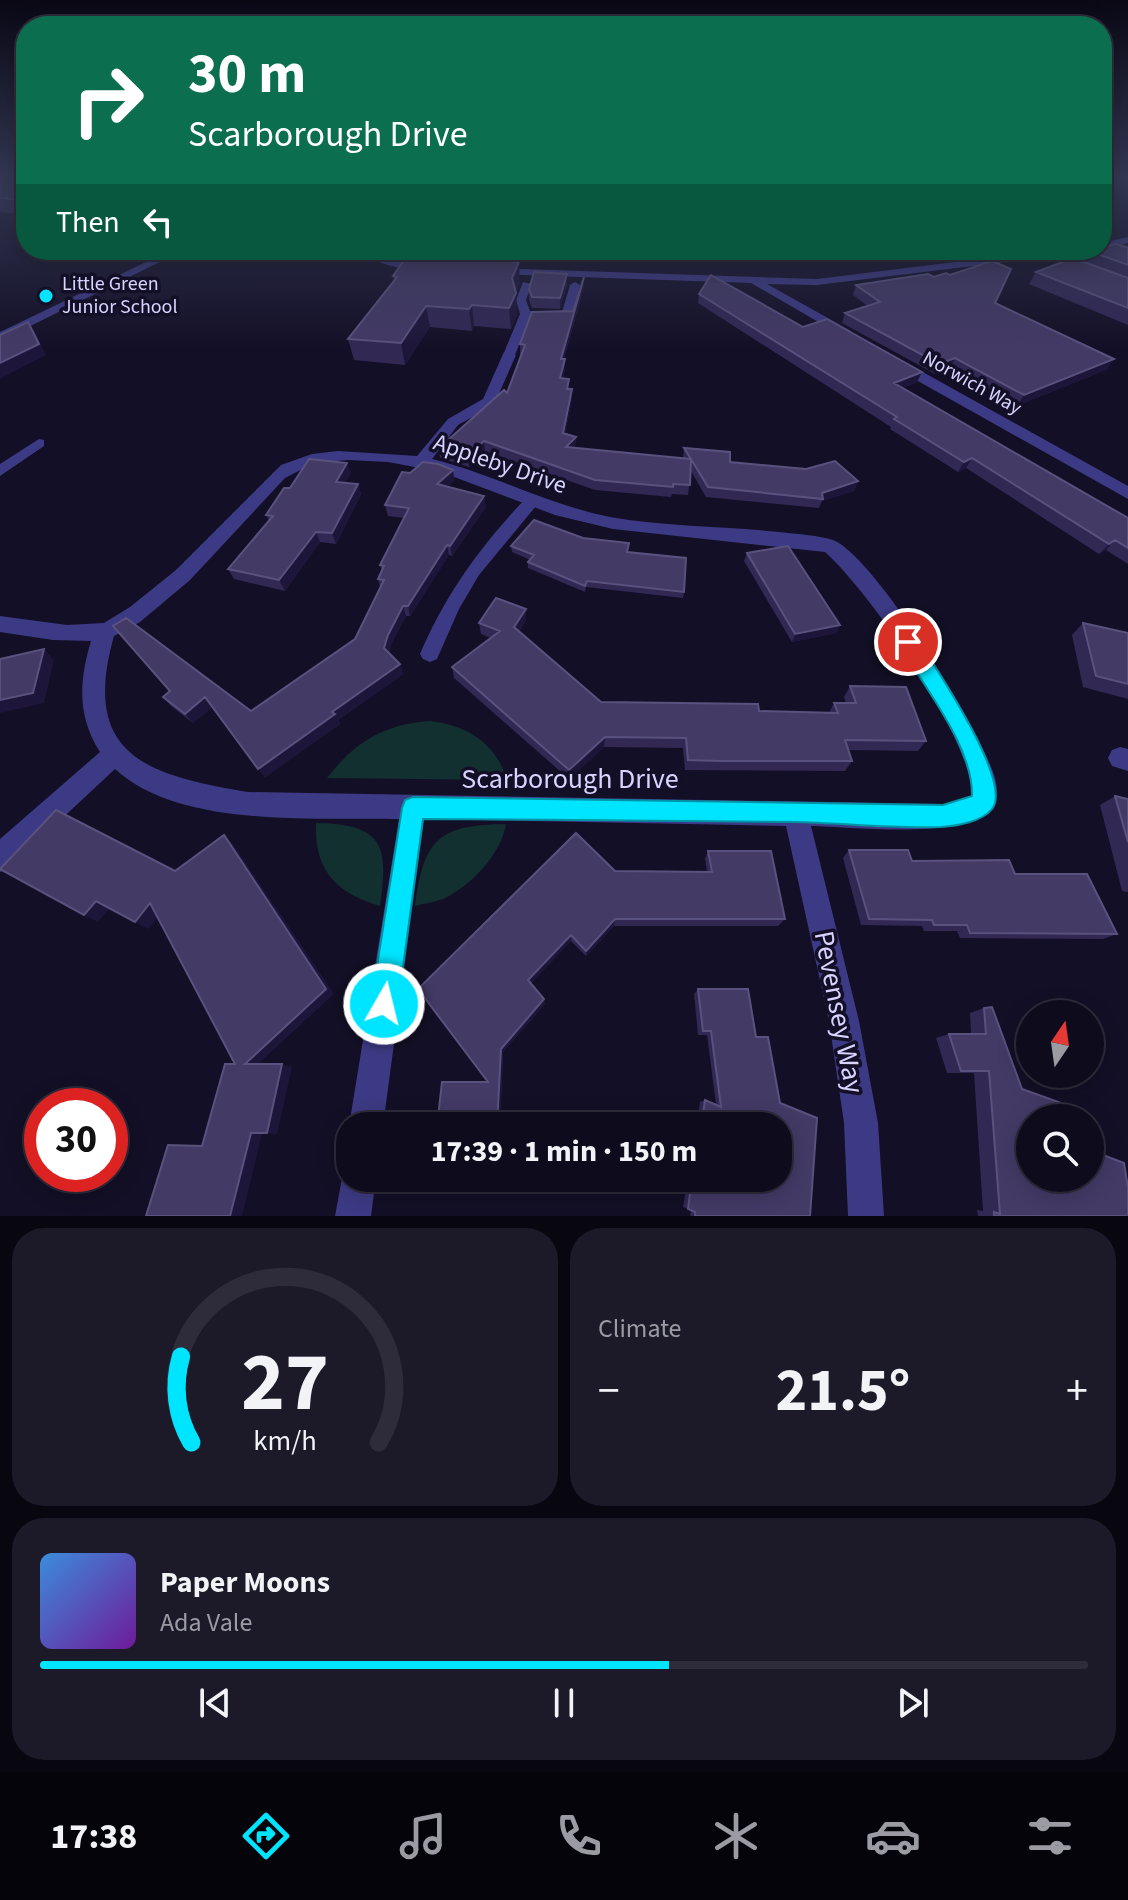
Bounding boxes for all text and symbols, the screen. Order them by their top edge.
text: 30 m [188,35,306,114]
icon: right [56,48,160,152]
text: Scarborough Drive [188,109,468,160]
icon: left [136,200,180,244]
text: Then [56,201,120,244]
place label: Little Green Junior School [62,270,178,321]
marker: Little Green Junior School [37,287,55,305]
street label: Norwich Way [917,344,1027,422]
street label: Appleby Drive [429,425,571,503]
pin [874,608,942,676]
icon: arrive [886,620,930,664]
street label: Scarborough Drive [461,759,679,799]
street label: Pevensey Way [804,927,874,1097]
position arrow [342,962,426,1046]
north arrow [1016,1000,1104,1088]
map controls [1016,1000,1104,1192]
speed limit sign: 30 [24,1088,128,1192]
button: search [1016,1104,1104,1192]
text: 17:39 · 1 min · 150 m [431,1130,697,1173]
text: Climate [598,1310,682,1347]
text: 27 [241,1324,329,1442]
text: 21.5° [776,1349,910,1434]
text: − [598,1360,620,1423]
text: + [1066,1360,1088,1423]
text: km/h [253,1421,317,1461]
text: Paper Moons [160,1561,330,1604]
text: Ada Vale [160,1604,252,1641]
icon: previous [193,1681,237,1725]
icon: pause [542,1681,586,1725]
icon: next [891,1681,935,1725]
icon: directions [238,1808,294,1864]
icon: music [395,1808,451,1864]
icon: phone [551,1808,607,1864]
icon: climate [708,1808,764,1864]
icon: car [865,1808,921,1864]
icon: filters [1022,1808,1078,1864]
text: 17:38 [50,1811,137,1862]

